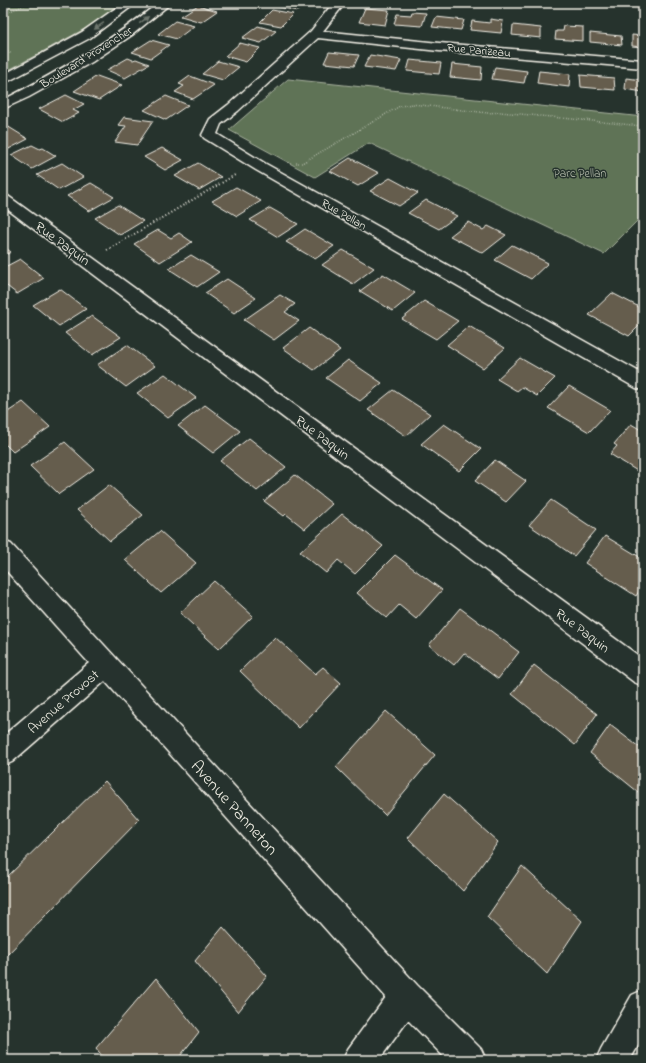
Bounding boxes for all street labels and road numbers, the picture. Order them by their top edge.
street label: Boulevard Provencher [36,22,136,94]
street label: Rue Parizeau [446,39,512,63]
street label: Rue Pellan [317,195,370,235]
street label: Rue Paquin [30,217,94,271]
street label: Rue Paquin [290,411,354,466]
street label: Rue Paquin [550,604,614,659]
street label: Avenue Provost [24,665,105,739]
street label: Avenue Panneton [184,755,283,861]

